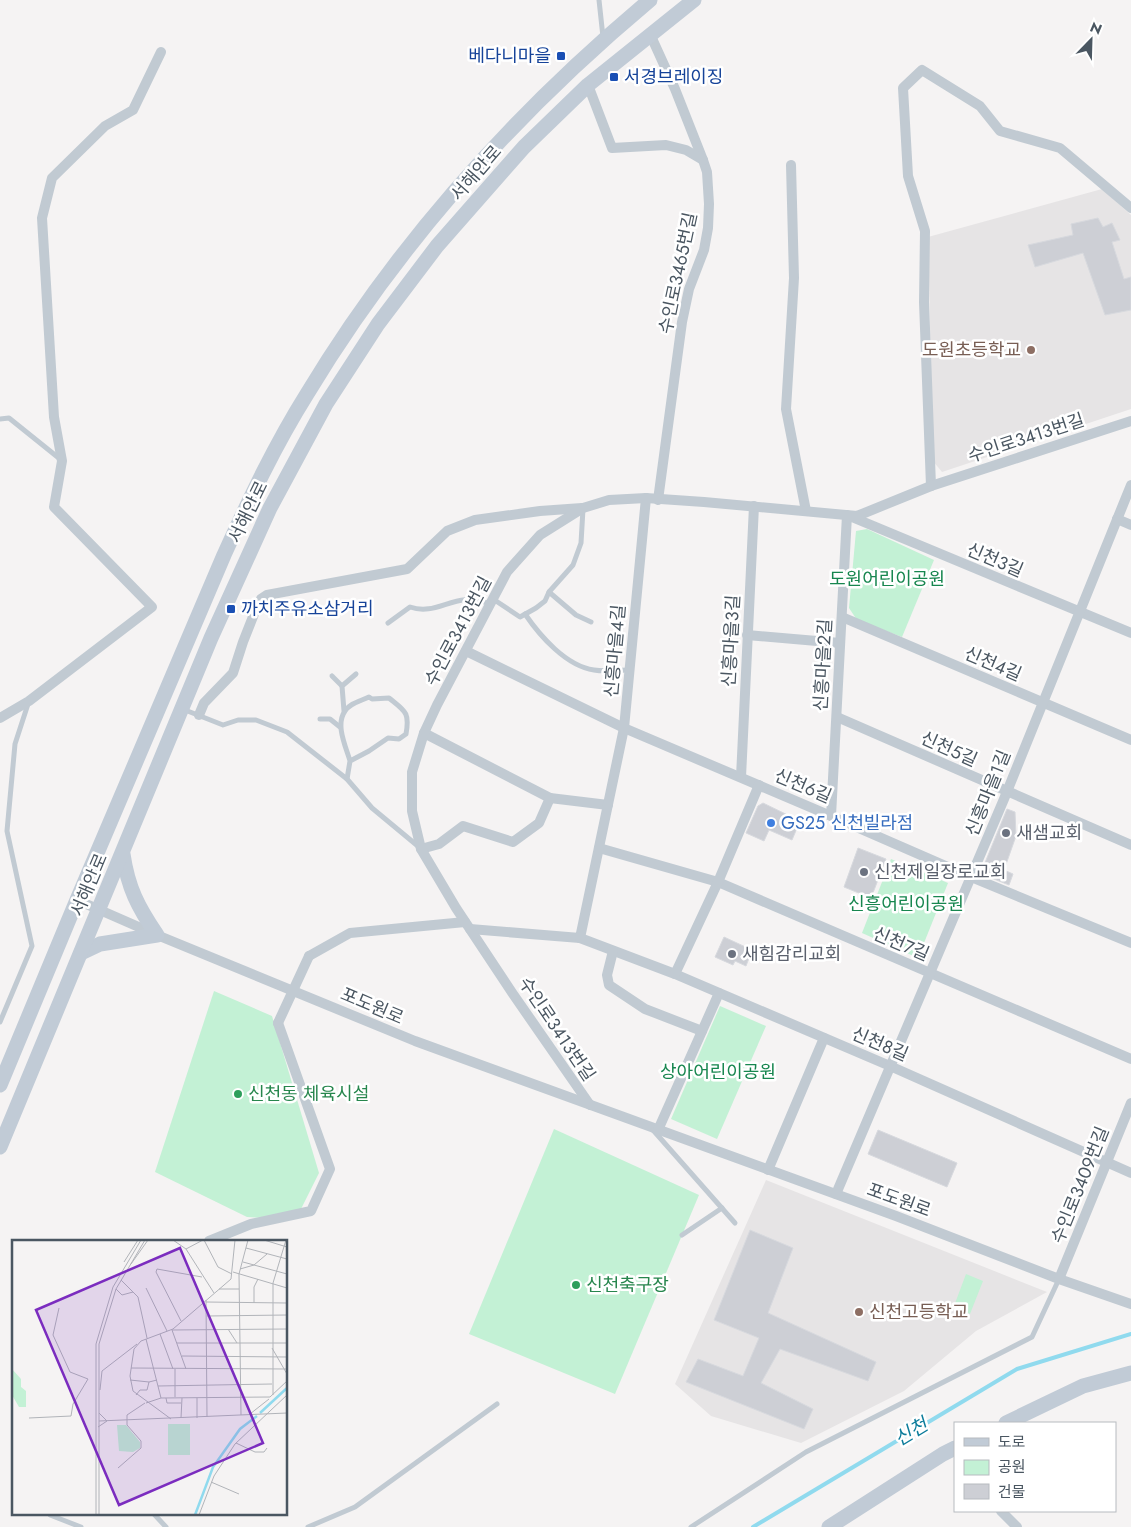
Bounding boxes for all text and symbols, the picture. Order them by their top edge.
north arrow [1066,15,1116,65]
text: N [1087,17,1105,39]
place label: 베다니마을 [468,43,551,69]
marker: 베다니마을 [555,50,567,62]
place label: 서경브레이징 [624,64,723,90]
marker: 서경브레이징 [608,71,620,83]
street label: 서해안로 [444,139,508,207]
street label: 수인로3465번길 [652,210,704,336]
place label: 도원초등학교 [922,337,1021,363]
marker: 도원초등학교 [1025,344,1037,356]
street label: 수인로3413번길 [964,407,1088,469]
street label: 서해안로 [222,477,274,547]
street label: 신천3길 [963,536,1027,584]
park label: 도원어린이공원 [829,566,945,592]
street label: 수인로3413번길 [418,571,498,691]
street label: 신흥마을3길 [716,594,746,688]
place label: 까치주유소삼거리 [241,596,373,622]
marker: 까치주유소삼거리 [225,603,237,615]
street label: 신흥마을4길 [598,603,632,699]
street label: 신흥마을2길 [808,618,838,712]
street label: 신천4길 [960,640,1026,688]
street label: 신천5길 [916,725,982,773]
street label: 신흥마을1길 [959,746,1017,840]
street label: 신천6길 [770,762,836,810]
place label: GS25 신천빌라점 [781,810,913,836]
marker: GS25 신천빌라점 [765,817,777,829]
place label: 새샘교회 [1016,820,1082,846]
marker: 새샘교회 [1000,827,1012,839]
street label: 서해안로 [64,849,114,921]
place label: 신천제일장로교회 [874,859,1006,885]
marker: 신천제일장로교회 [858,866,870,878]
park label: 신흥어린이공원 [848,891,964,917]
street label: 신천7길 [869,920,933,968]
place label: 새힘감리교회 [742,941,841,967]
marker: 새힘감리교회 [726,948,738,960]
street label: 수인로3413번길 [512,972,602,1086]
street label: 포도원로 [336,981,408,1031]
street label: 신천8길 [848,1020,912,1068]
park label: 상아어린이공원 [660,1059,776,1085]
place label: 신천동 체육시설 [248,1081,369,1107]
marker: 신천동 체육시설 [232,1088,244,1100]
street label: 수인로3409번길 [1045,1123,1115,1247]
street label: 포도원로 [863,1176,935,1224]
inset map [12,1240,288,1514]
place label: 신천축구장 [586,1272,669,1298]
marker: 신천축구장 [570,1279,582,1291]
place label: 신천고등학교 [869,1299,968,1325]
marker: 신천고등학교 [853,1306,865,1318]
water label: 신천 [889,1411,934,1453]
legend [954,1422,1116,1512]
text: 도로 [998,1431,1026,1453]
text: 공원 [998,1456,1026,1478]
text: 건물 [998,1481,1026,1503]

